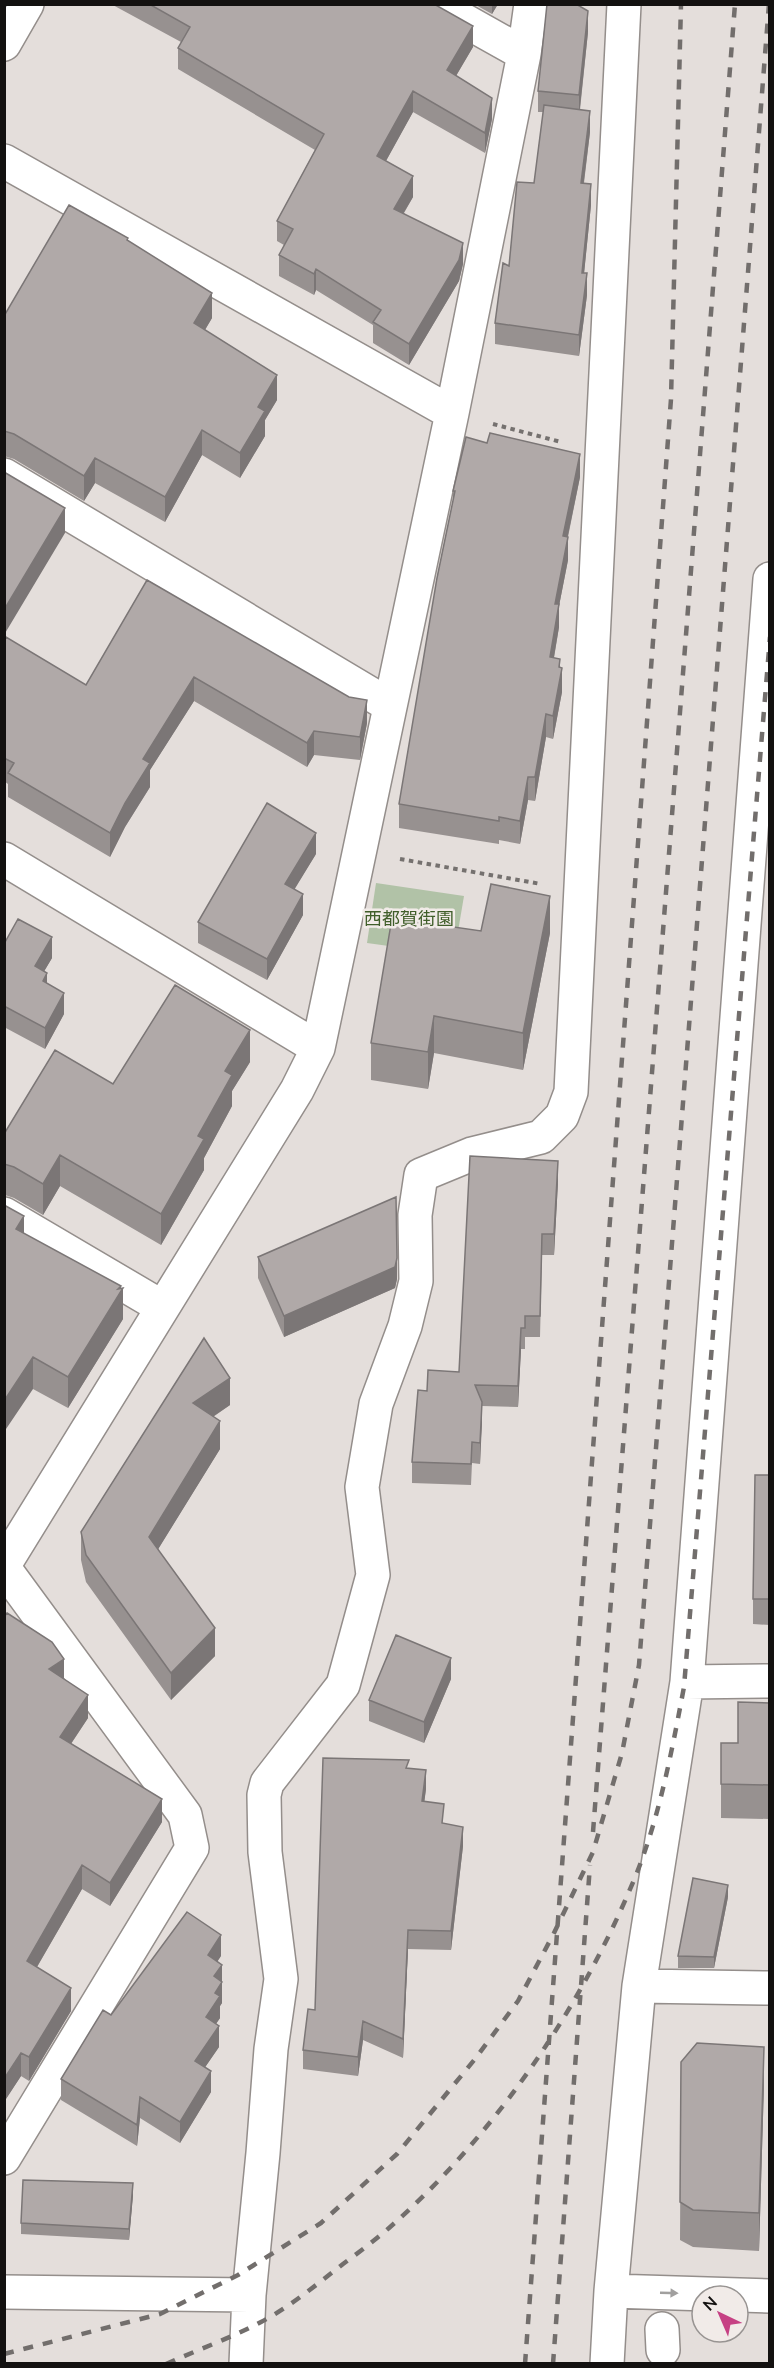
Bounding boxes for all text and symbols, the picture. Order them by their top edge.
park label: 西都賀街園 [364,907,454,930]
north arrow [690,2284,750,2344]
one-way arrow [660,2288,679,2298]
text: N [698,2292,721,2315]

